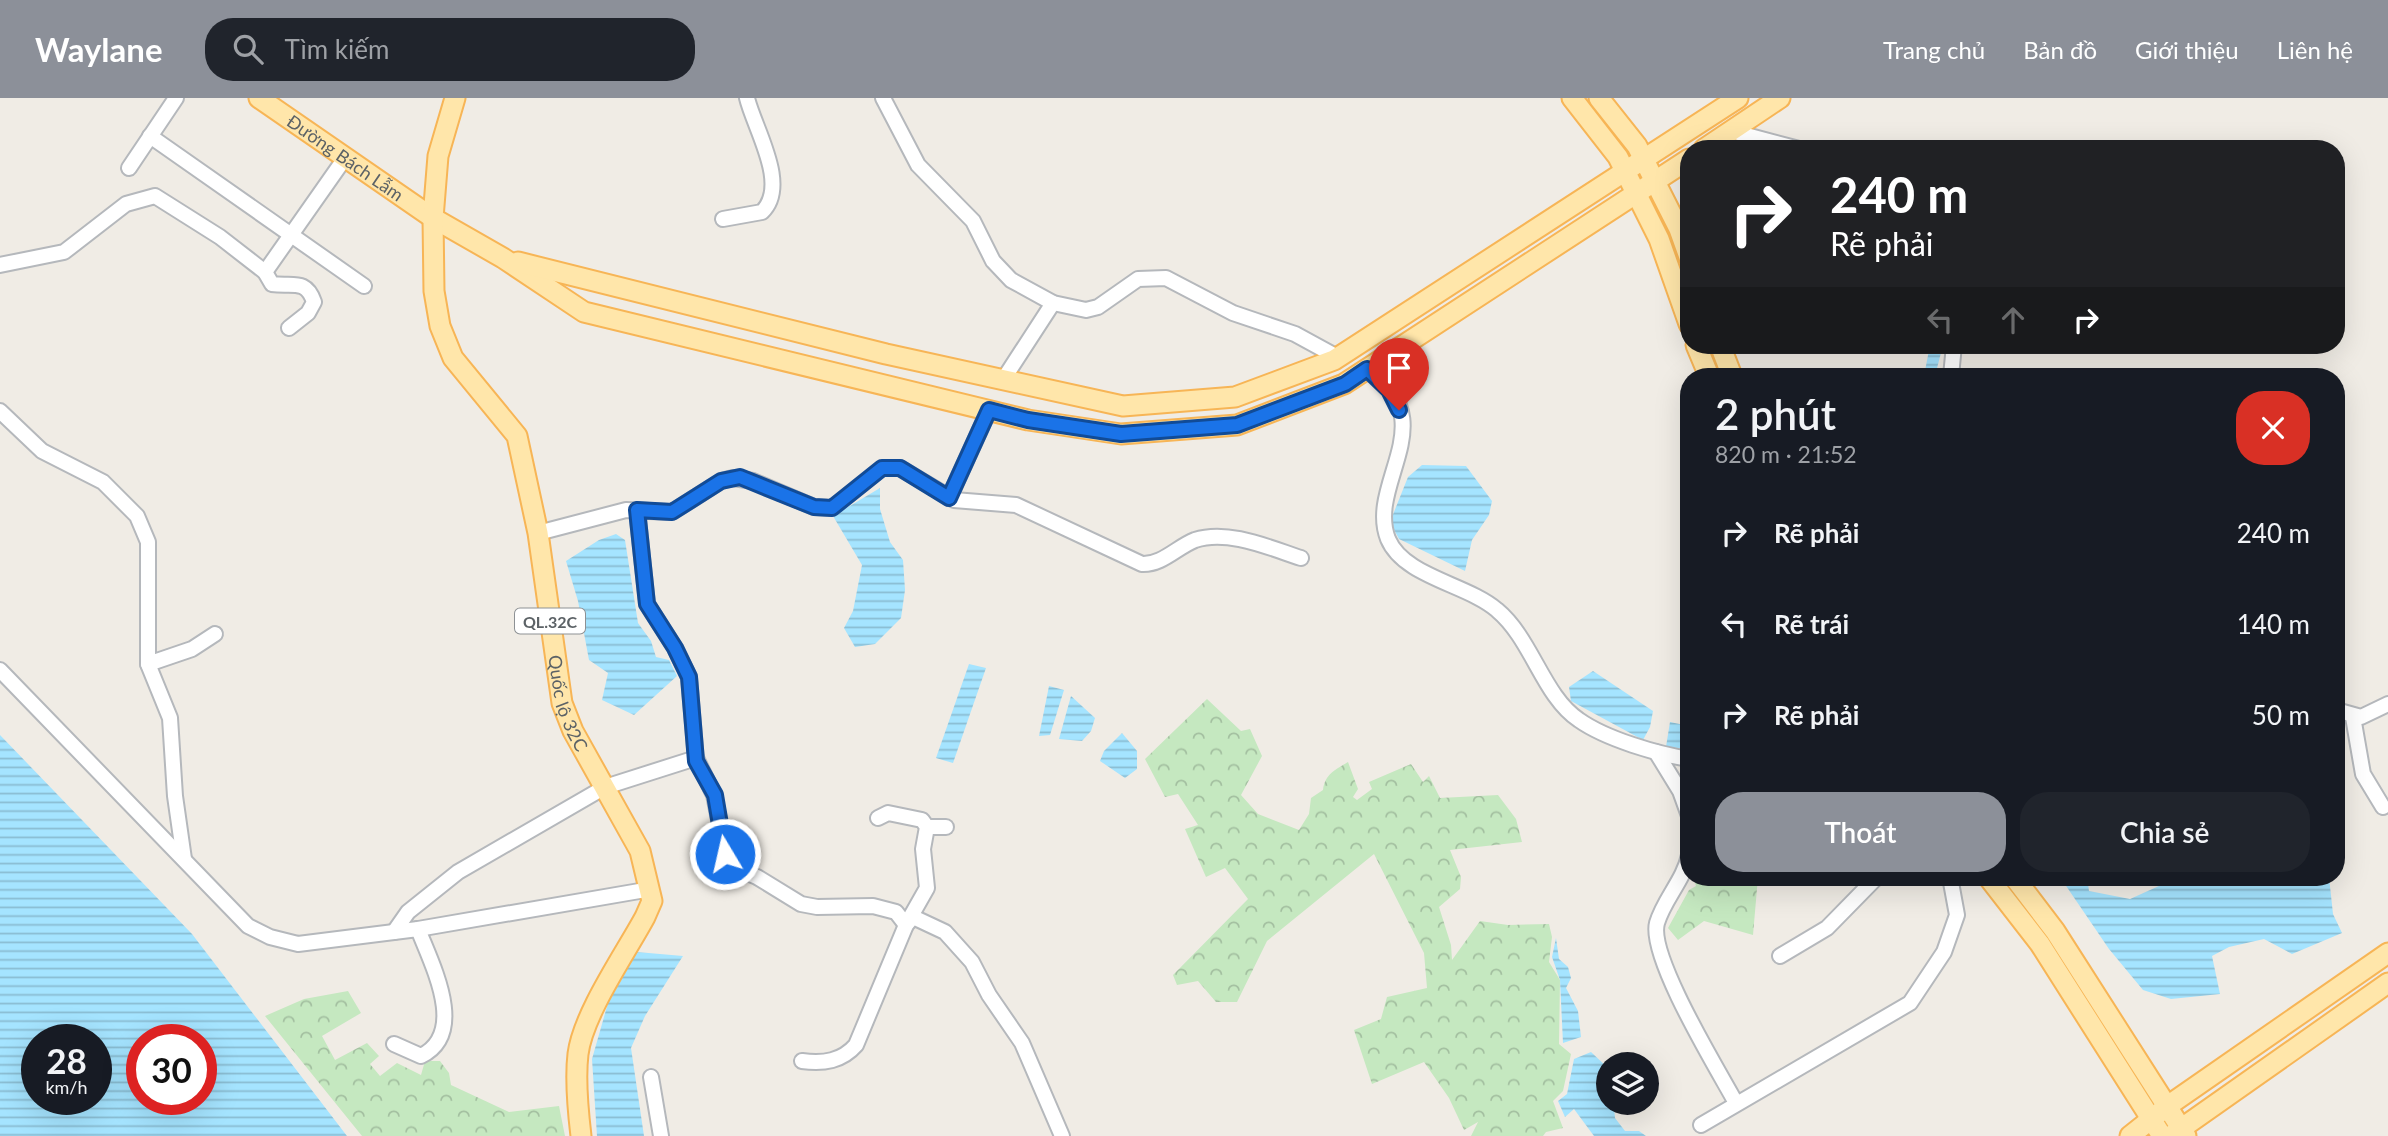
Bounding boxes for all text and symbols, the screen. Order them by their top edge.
search box [205,18,695,81]
text: Waylane [35,29,163,69]
icon: search [229,30,267,68]
text: Tìm kiếm [285,33,389,65]
text: Trang chủ [1883,35,1985,64]
text: Bản đồ [2023,35,2097,64]
text: Giới thiệu [2135,35,2239,64]
text: Liên hệ [2277,35,2353,64]
street label: Đường Bách Lẫm [283,110,408,206]
text: 240 m [1830,165,1968,223]
icon: right [1715,168,1806,259]
text: Rẽ phải [1830,224,1933,263]
icon: left [1921,301,1959,339]
icon: ahead [1994,301,2032,339]
icon: right [2067,301,2105,339]
pin [1369,338,1429,410]
icon: arrive [1380,349,1418,387]
text: 2 phút [1715,389,1836,439]
button: close [2236,391,2310,465]
text: 820 m · 21:52 [1715,440,1857,468]
icon: right [1715,514,1753,552]
text: Rẽ phải [1774,517,1859,549]
text: 240 m [2237,517,2310,549]
icon: left [1715,605,1753,643]
road number: QL.32C [515,608,585,634]
text: Rẽ trái [1774,608,1849,640]
text: 140 m [2237,608,2310,640]
street label: Quốc lộ 32C [544,654,593,755]
icon: right [1715,696,1753,734]
text: Rẽ phải [1774,699,1859,731]
text: 50 m [2252,699,2310,731]
button: Thoát [1715,792,2006,872]
button: Chia sẻ [2020,792,2310,872]
position arrow [688,817,762,891]
speed limit sign: 30 [126,1024,217,1115]
text: 28 [46,1039,87,1081]
map controls [1596,1052,1659,1115]
button: layers [1596,1052,1659,1115]
text: km/h [45,1076,88,1098]

